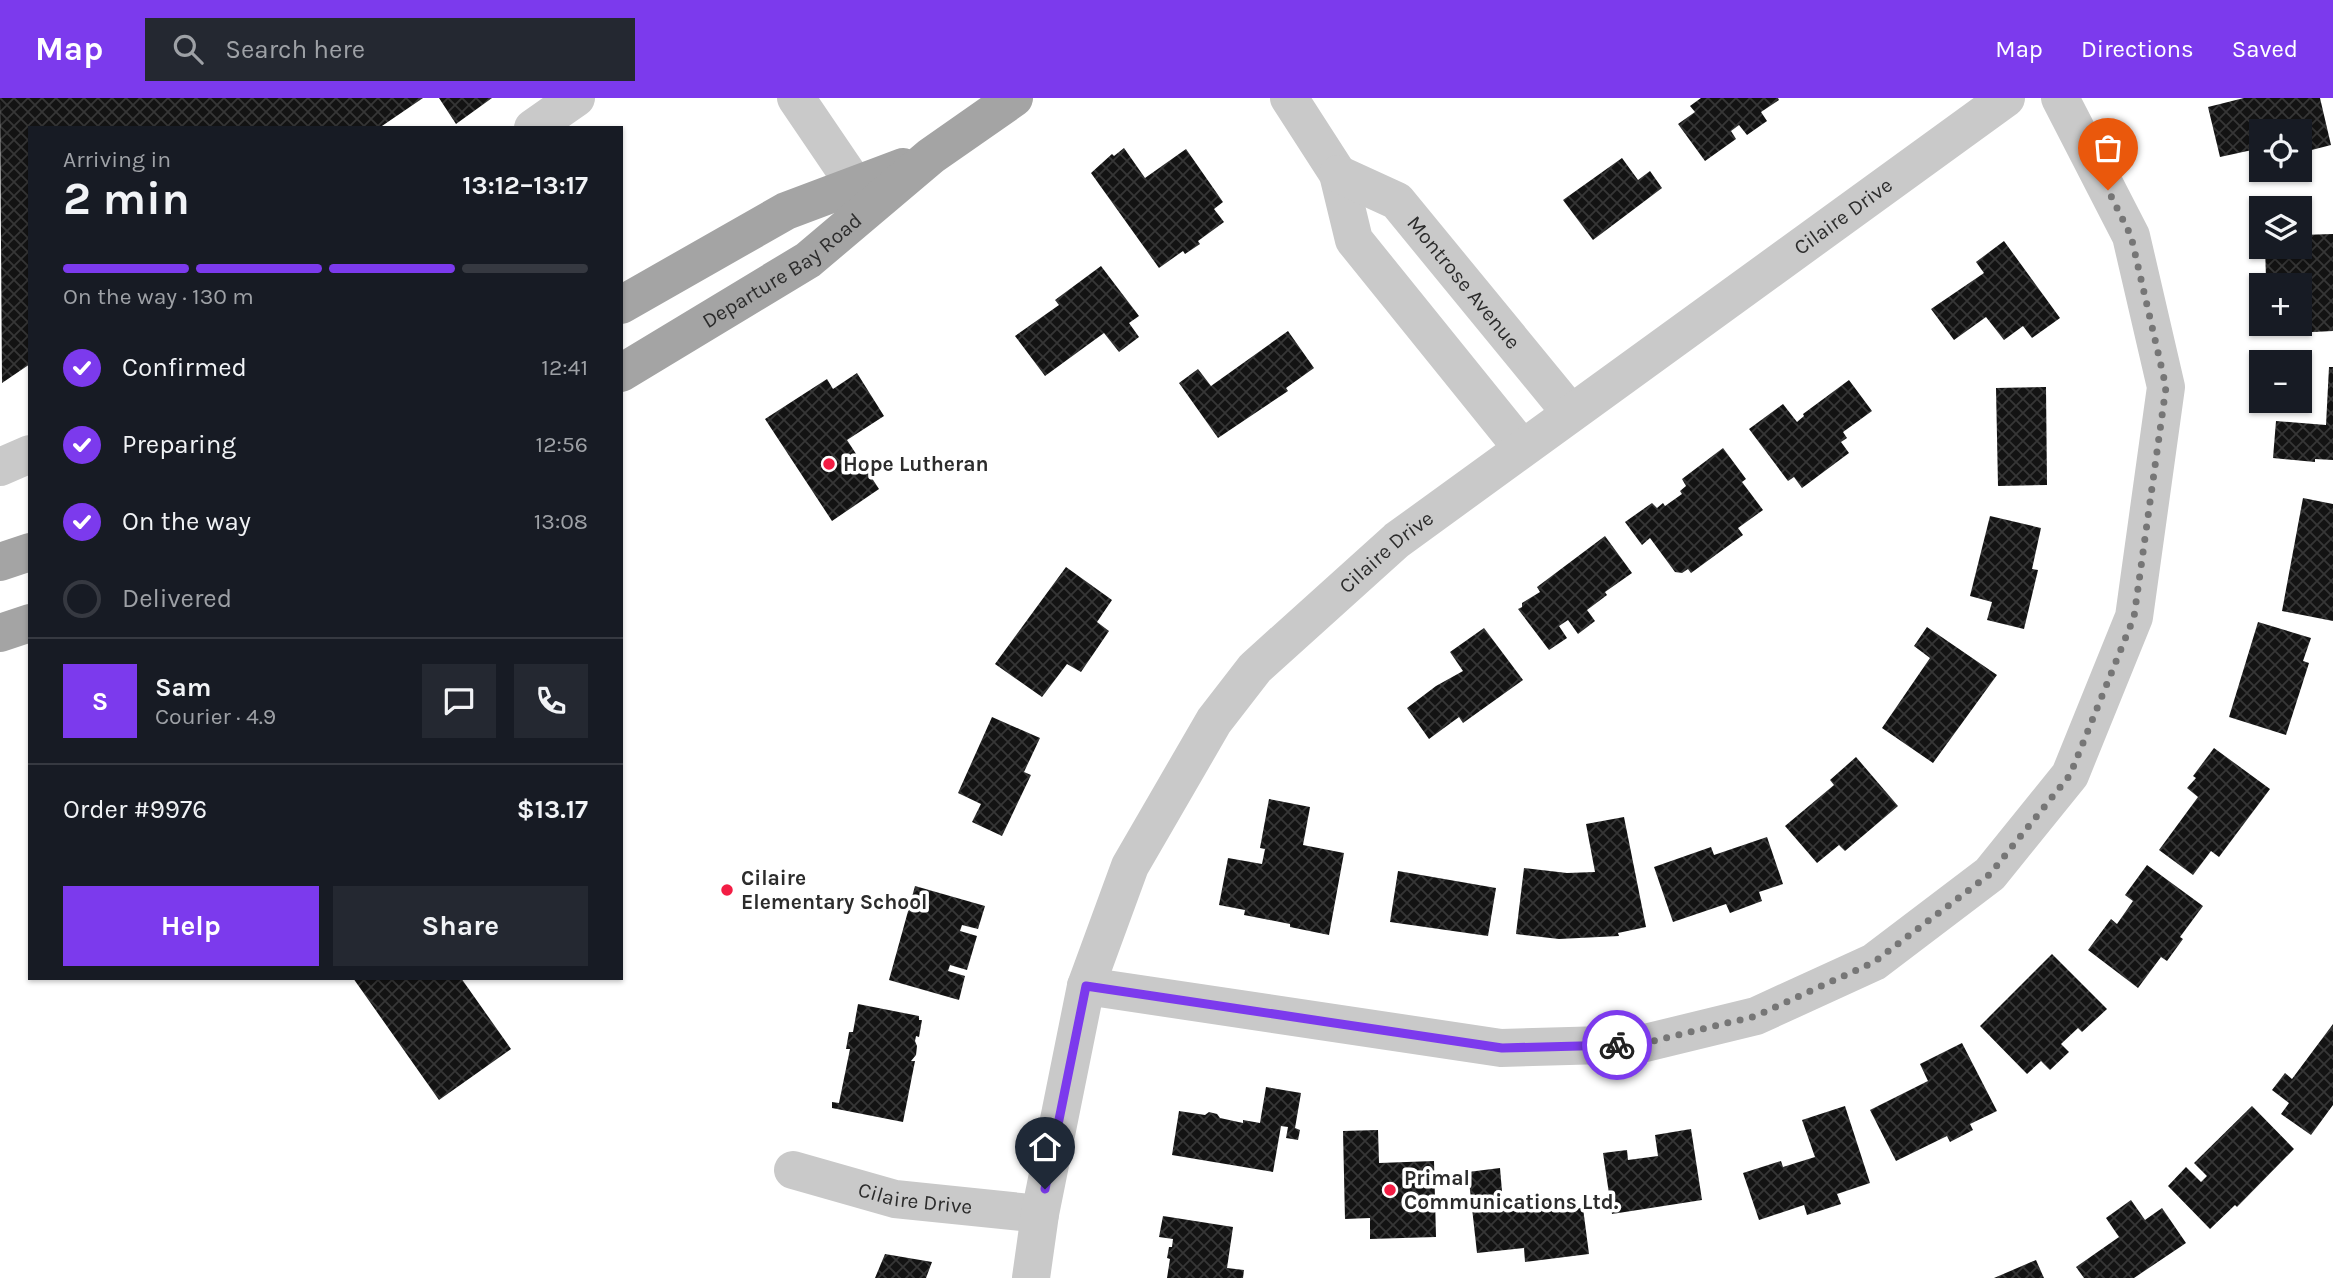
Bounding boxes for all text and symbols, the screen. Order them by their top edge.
search box [145,18,635,81]
text: Map [35,30,103,68]
icon: search [169,30,207,68]
text: Search here [225,34,365,65]
text: Map [1995,35,2043,63]
text: Directions [2081,35,2194,63]
text: Saved [2232,35,2298,63]
pin [2078,118,2138,190]
map controls [2249,119,2312,413]
button: locate [2249,119,2312,182]
icon: bag [2089,129,2127,167]
text: Arriving in [63,146,171,173]
text: 13:12–13:17 [462,170,588,201]
text: 2 min [63,172,190,226]
street label: Cilaire Drive [1789,173,1897,260]
button: layers [2249,196,2312,259]
street label: Departure Bay Road [698,208,867,333]
street label: Montrose Avenue [1402,211,1525,354]
button: + [2249,273,2312,336]
text: On the way · 130 m [63,283,254,310]
icon: check [63,349,101,387]
button: − [2249,350,2312,413]
text: Confirmed [122,352,247,383]
text: 12:41 [541,354,588,381]
icon: check [63,426,101,464]
text: Preparing [122,429,236,460]
text: 12:56 [536,431,588,458]
place label: Hope Lutheran [843,452,989,476]
marker: Hope Lutheran [821,456,837,472]
icon: check [63,503,101,541]
text: On the way [122,506,251,537]
street label: Cilaire Drive [1334,506,1438,598]
text: 13:08 [534,508,588,535]
text: Delivered [122,583,232,614]
button: chat [422,664,496,738]
button: phone [514,664,588,738]
text: Sam [155,672,211,703]
text: S [92,686,108,717]
text: Courier · 4.9 [155,703,276,730]
text: Order #9976 [63,794,207,825]
text: $13.17 [517,794,588,825]
place label: Cilaire Elementary School [741,866,927,914]
marker: Cilaire Elementary School [719,882,735,898]
button: Help [63,886,319,966]
button: Share [333,886,588,966]
courier [1582,1010,1652,1080]
icon: bike [1598,1026,1636,1064]
pin [1015,1117,1075,1189]
icon: home [1026,1128,1064,1166]
place label: Primal Communications Ltd. [1404,1166,1618,1214]
street label: Cilaire Drive [855,1177,973,1219]
marker: Primal Communications Ltd. [1382,1182,1398,1198]

